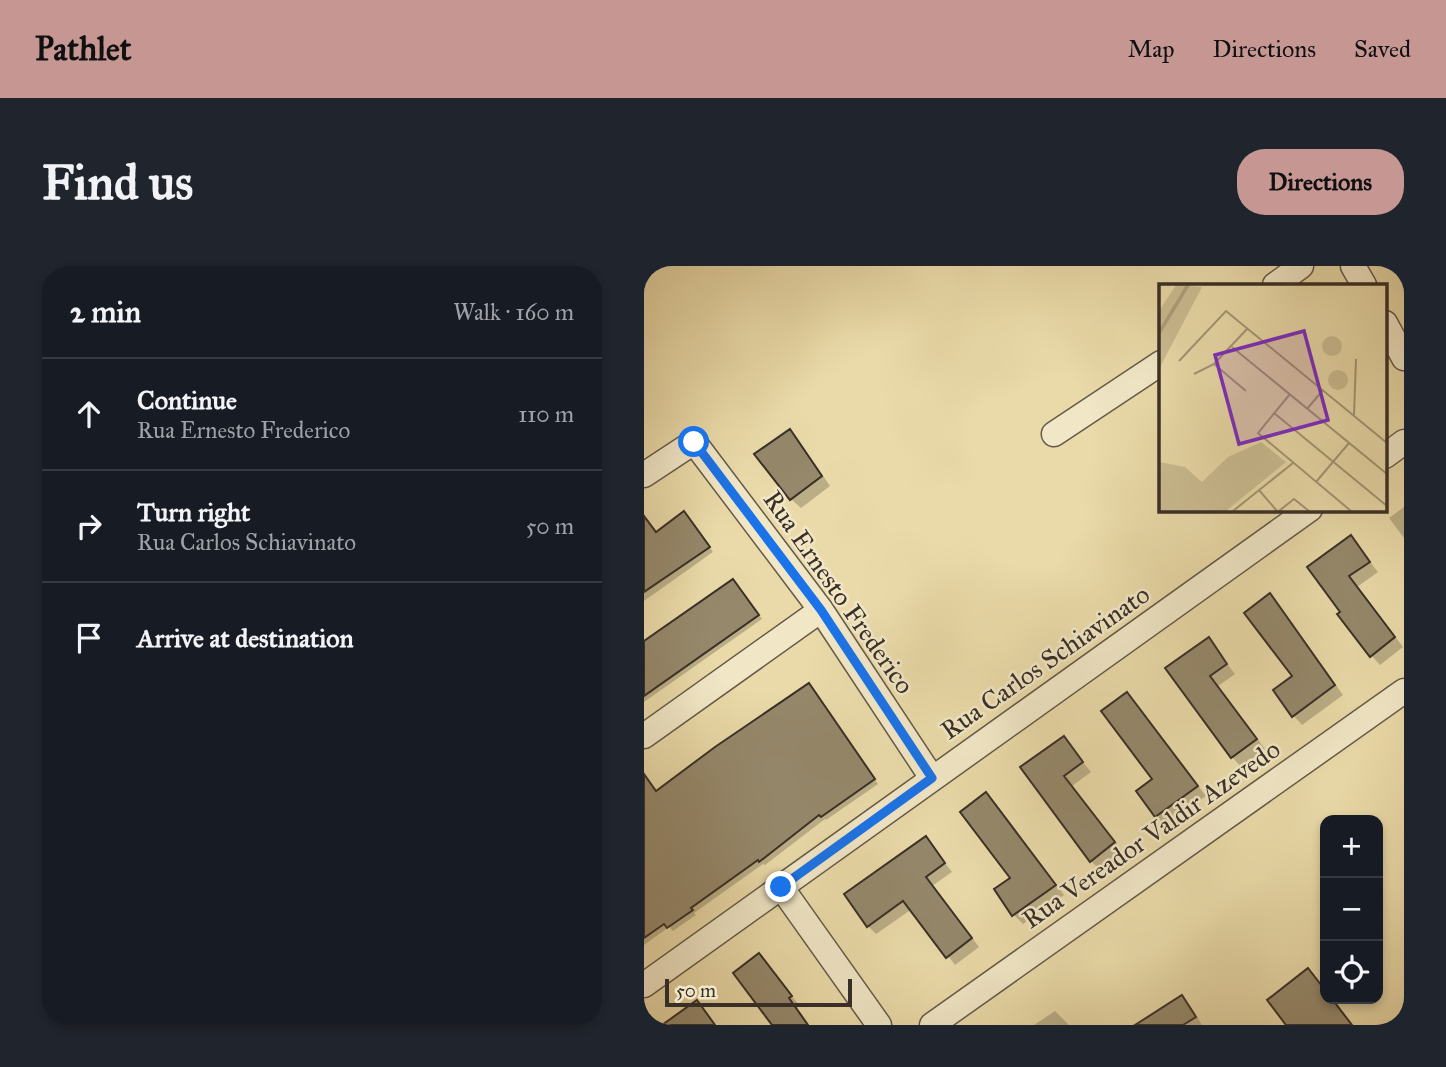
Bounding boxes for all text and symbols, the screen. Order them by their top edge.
text: Pathlet [35,29,132,69]
text: Map [1128,34,1175,64]
text: Directions [1213,34,1316,64]
text: Saved [1354,34,1411,64]
button: Directions [1237,149,1404,215]
text: Find us [42,153,193,212]
inset map [1159,284,1387,511]
text: 2 min [70,294,141,330]
text: Walk · 160 m [453,298,574,326]
text: Continue [137,384,237,416]
icon: ahead [70,395,108,433]
text: 110 m [518,400,574,428]
text: Rua Ernesto Frederico [137,416,350,444]
route start [678,426,709,457]
street label: Rua Ernesto Frederico [757,484,921,700]
text: Turn right [137,496,250,528]
icon: right [70,507,108,545]
text: 50 m [526,512,574,540]
text: Rua Carlos Schiavinato [137,528,356,556]
street label: Rua Carlos Schiavinato [934,578,1156,746]
icon: arrive [70,619,108,657]
text: Arrive at destination [137,622,354,654]
street label: Rua Vereador Valdir Azevedo [1016,733,1286,935]
map controls [1320,815,1383,1004]
button: + [1320,815,1383,878]
route end [765,871,796,902]
button: − [1320,878,1383,941]
button: locate [1320,941,1383,1004]
scale bar [665,976,852,1008]
text: 50 m [676,979,716,1002]

